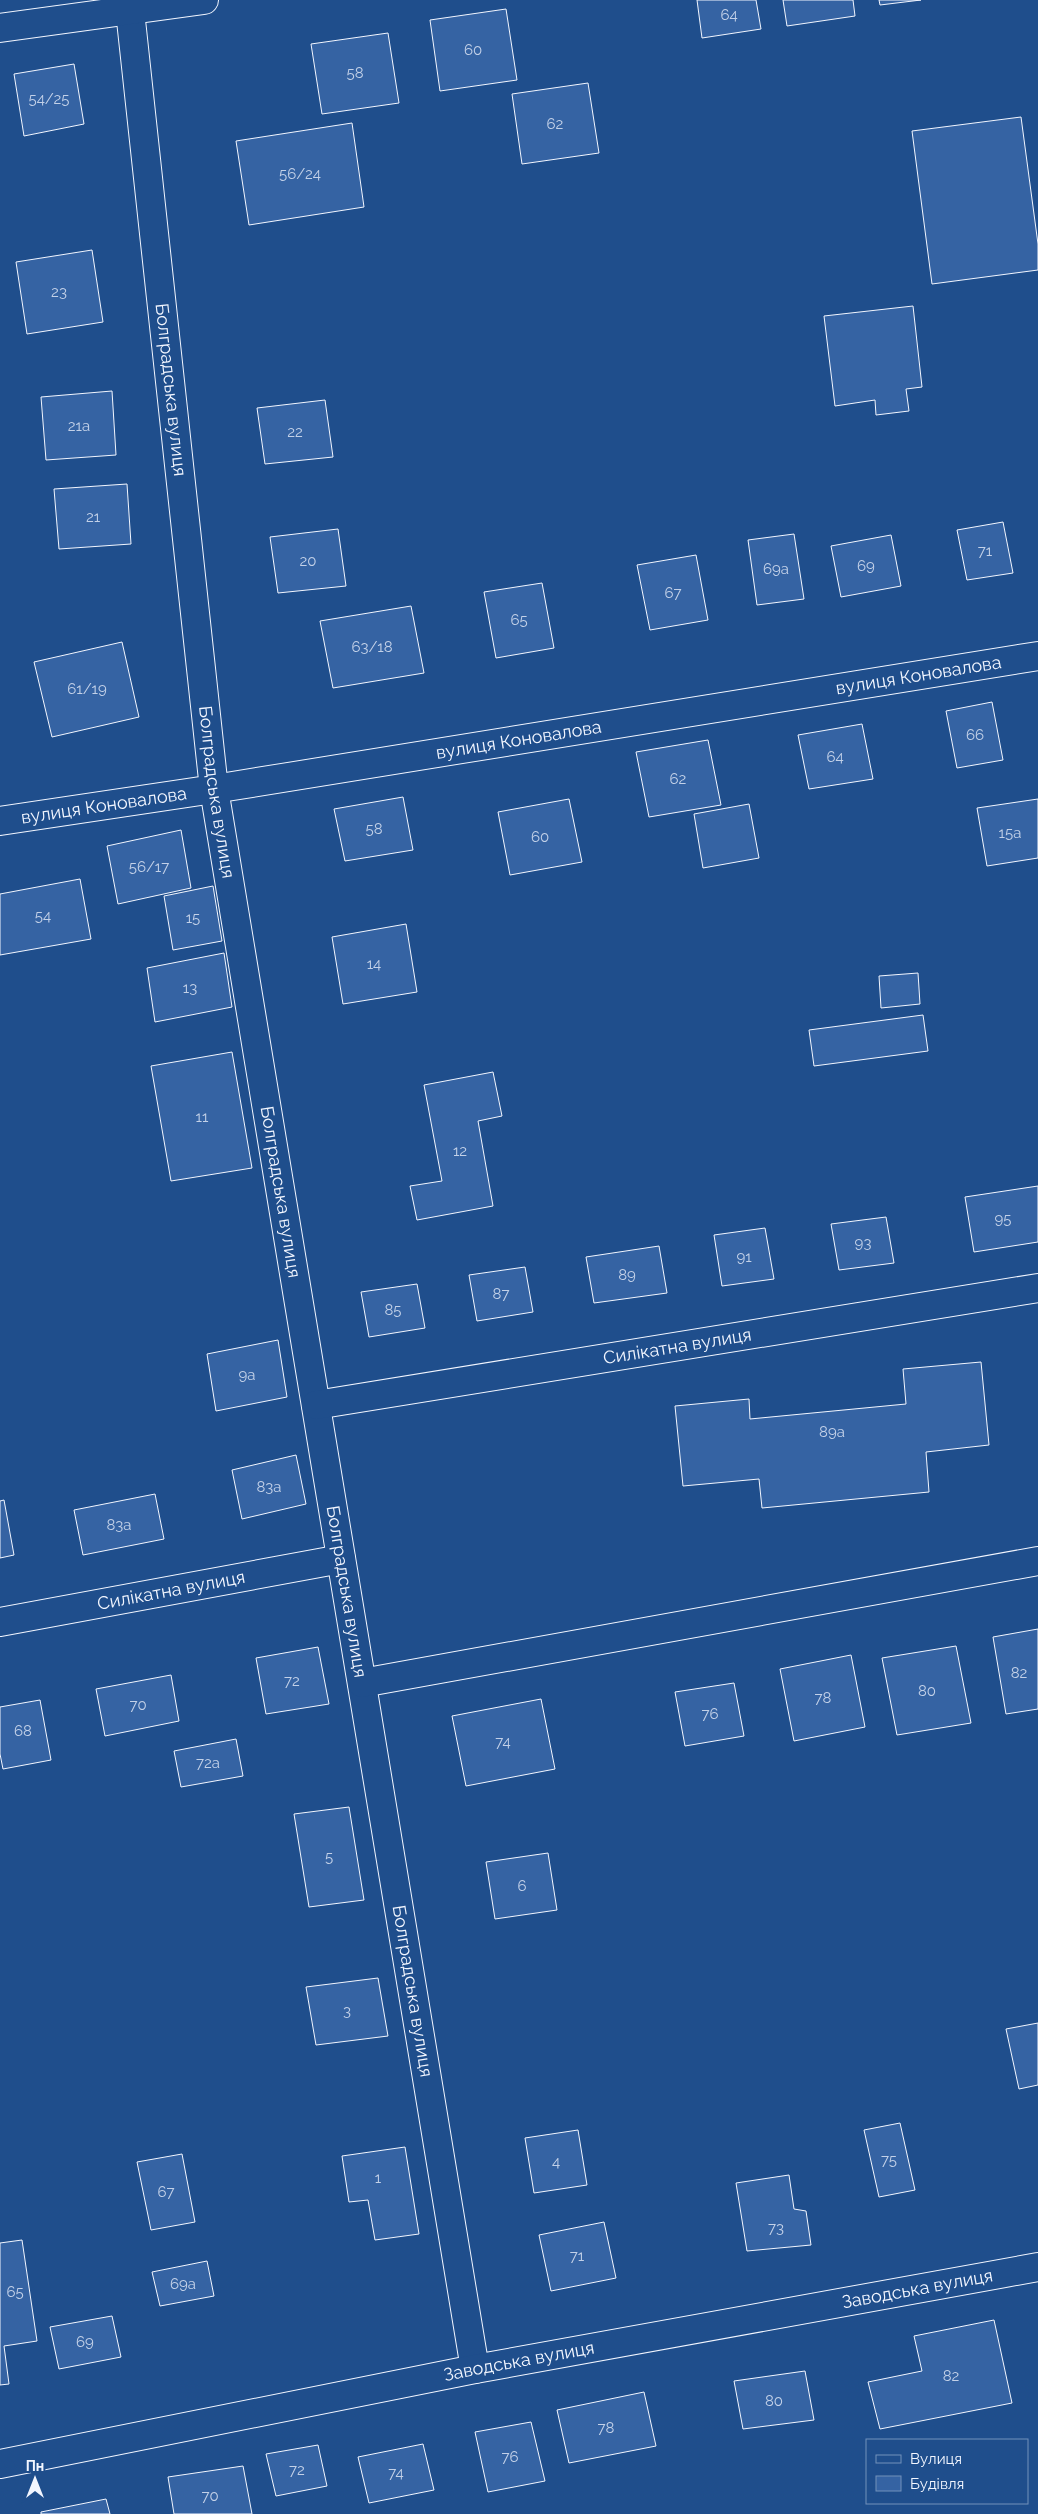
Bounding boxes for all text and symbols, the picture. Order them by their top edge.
house number: 64 [720,6,738,24]
house number: 60 [464,41,482,59]
house number: 58 [346,64,364,82]
house number: 54/25 [28,90,70,108]
house number: 62 [547,115,564,133]
house number: 56/24 [279,165,321,183]
house number: 23 [51,283,67,301]
street label: Болградська вулиця [152,302,191,477]
house number: 21а [68,417,90,435]
house number: 22 [287,423,303,441]
house number: 21 [86,508,101,526]
house number: 71 [978,542,993,560]
house number: 20 [300,552,317,570]
house number: 69 [857,557,875,575]
house number: 69а [763,560,789,578]
house number: 67 [664,584,682,602]
house number: 65 [510,611,528,629]
house number: 63/18 [351,638,393,656]
street label: вулиця Коновалова [834,651,1003,698]
house number: 61/19 [67,680,107,698]
street label: Болградська вулиця [195,705,240,880]
street label: вулиця Коновалова [434,716,603,763]
house number: 66 [966,726,984,744]
house number: 64 [826,748,844,766]
house number: 62 [670,770,687,788]
street label: вулиця Коновалова [19,782,188,828]
house number: 58 [365,820,383,838]
house number: 15а [999,824,1021,842]
house number: 60 [531,828,549,846]
house number: 56/17 [129,858,169,876]
house number: 54 [35,907,51,925]
house number: 15 [186,909,200,927]
house number: 14 [367,955,381,973]
house number: 13 [183,979,197,997]
street label: Болградська вулиця [257,1104,306,1279]
house number: 11 [196,1108,209,1126]
house number: 12 [453,1142,467,1160]
house number: 95 [995,1210,1011,1228]
house number: 93 [855,1234,871,1252]
house number: 91 [736,1248,752,1266]
house number: 89 [618,1266,636,1284]
house number: 87 [493,1285,509,1303]
house number: 85 [384,1301,402,1319]
street label: Силікатна вулиця [602,1324,753,1368]
house number: 9а [239,1366,255,1384]
house number: 89а [819,1423,845,1441]
house number: 83а [256,1478,282,1496]
street label: Болградська вулиця [323,1504,372,1679]
house number: 83а [106,1516,132,1534]
street label: Силікатна вулиця [95,1566,247,1614]
house number: 82 [1011,1664,1028,1682]
house number: 72 [284,1672,300,1690]
house number: 80 [918,1682,936,1700]
house number: 78 [815,1689,832,1707]
house number: 70 [129,1696,147,1714]
house number: 76 [701,1705,719,1723]
house number: 68 [14,1722,32,1740]
house number: 74 [495,1733,511,1751]
house number: 72а [196,1754,220,1772]
house number: 5 [325,1848,333,1866]
house number: 6 [517,1877,527,1895]
street label: Болградська вулиця [389,1904,438,2079]
house number: 3 [343,2002,351,2020]
house number: 75 [881,2151,897,2169]
house number: 4 [552,2153,560,2171]
house number: 1 [375,2169,382,2187]
house number: 67 [157,2183,175,2201]
house number: 73 [768,2219,784,2237]
house number: 71 [570,2247,585,2265]
street label: Заводська вулиця [840,2264,994,2312]
house number: 69а [170,2275,196,2293]
house number: 65 [6,2283,24,2301]
house number: 69 [76,2333,94,2351]
street label: Заводська вулиця [442,2337,596,2385]
house number: 82 [943,2367,960,2385]
house number: 80 [765,2392,783,2410]
house number: 78 [598,2419,615,2437]
legend [866,2439,1028,2504]
house number: 76 [501,2448,519,2466]
text: Вулиця [910,2450,962,2468]
north arrow [10,2454,60,2504]
text: Пн [26,2458,44,2474]
house number: 72 [289,2461,305,2479]
house number: 74 [388,2464,404,2482]
text: Будівля [910,2475,964,2493]
house number: 70 [201,2487,219,2505]

